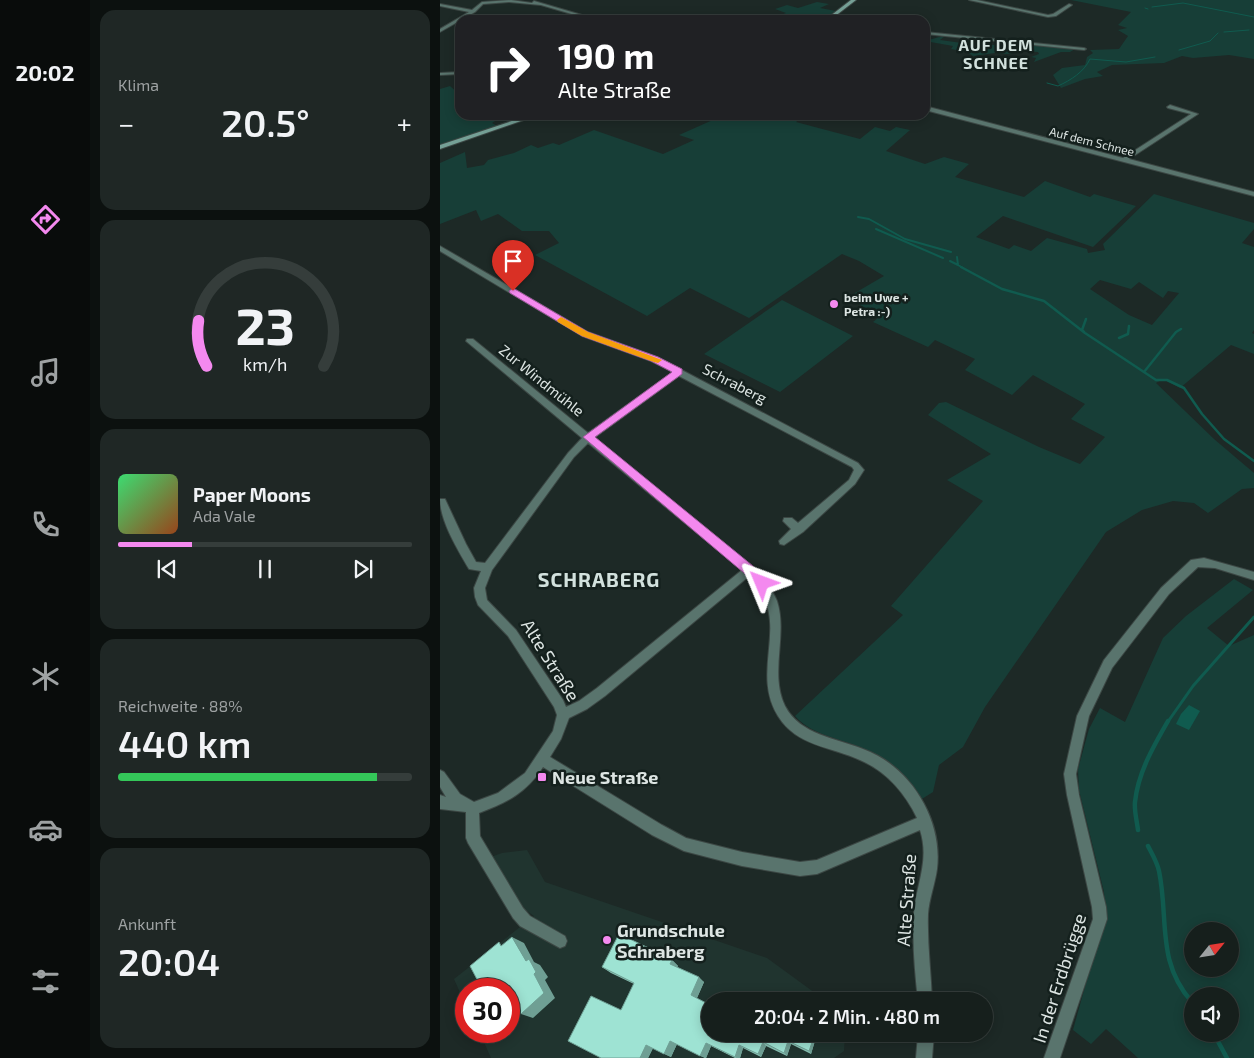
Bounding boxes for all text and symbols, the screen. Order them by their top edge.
text: 190 m [558,34,654,76]
icon: right [475,35,540,100]
district label: AUF DEM SCHNEE [958,35,1034,72]
text: 20:02 [16,59,74,85]
text: Klima [118,75,159,94]
text: Alte Straße [558,76,671,102]
text: 20.5° [221,99,310,145]
text: − [118,106,134,140]
text: + [397,106,412,140]
street label: Auf dem Schnee [1048,124,1136,158]
icon: directions [28,202,63,237]
pin [492,240,534,291]
icon: arrive [499,247,527,275]
place label: beim Uwe + Petra :-) [844,290,909,318]
text: 23 [235,293,295,355]
marker: beim Uwe + Petra :-) [828,298,840,310]
street label: Zur Windmühle [496,340,588,420]
text: km/h [243,353,287,375]
icon: music [28,355,63,390]
street label: Schraberg [700,359,771,407]
text: Paper Moons [193,483,311,506]
text: Ada Vale [193,506,256,525]
icon: phone [28,507,63,542]
icon: previous [153,555,181,583]
icon: pause [251,555,279,583]
icon: next [349,555,377,583]
position arrow [735,556,787,608]
district label: SCHRABERG [538,567,660,591]
street label: Alte Straße [517,615,585,705]
icon: climate [28,659,63,694]
text: Reichweite · 88% [118,696,243,715]
text: 440 km [118,720,251,766]
place label: Neue Straße [552,766,659,788]
marker: Neue Straße [536,771,548,783]
icon: car [28,812,63,847]
street label: Alte Straße [892,853,920,947]
street label: In der Erdbrügge [1028,910,1090,1046]
text: Ankunft [118,914,176,933]
place label: Grundschule Schraberg [617,919,725,962]
north arrow [1184,922,1239,978]
map controls [1184,922,1239,1042]
marker: Grundschule Schraberg [601,934,613,946]
text: 20:04 [118,938,220,984]
icon: filters [28,964,63,999]
speed limit sign: 30 [455,978,520,1043]
button: sound [1184,987,1239,1042]
text: 20:04 · 2 Min. · 480 m [754,1005,940,1028]

